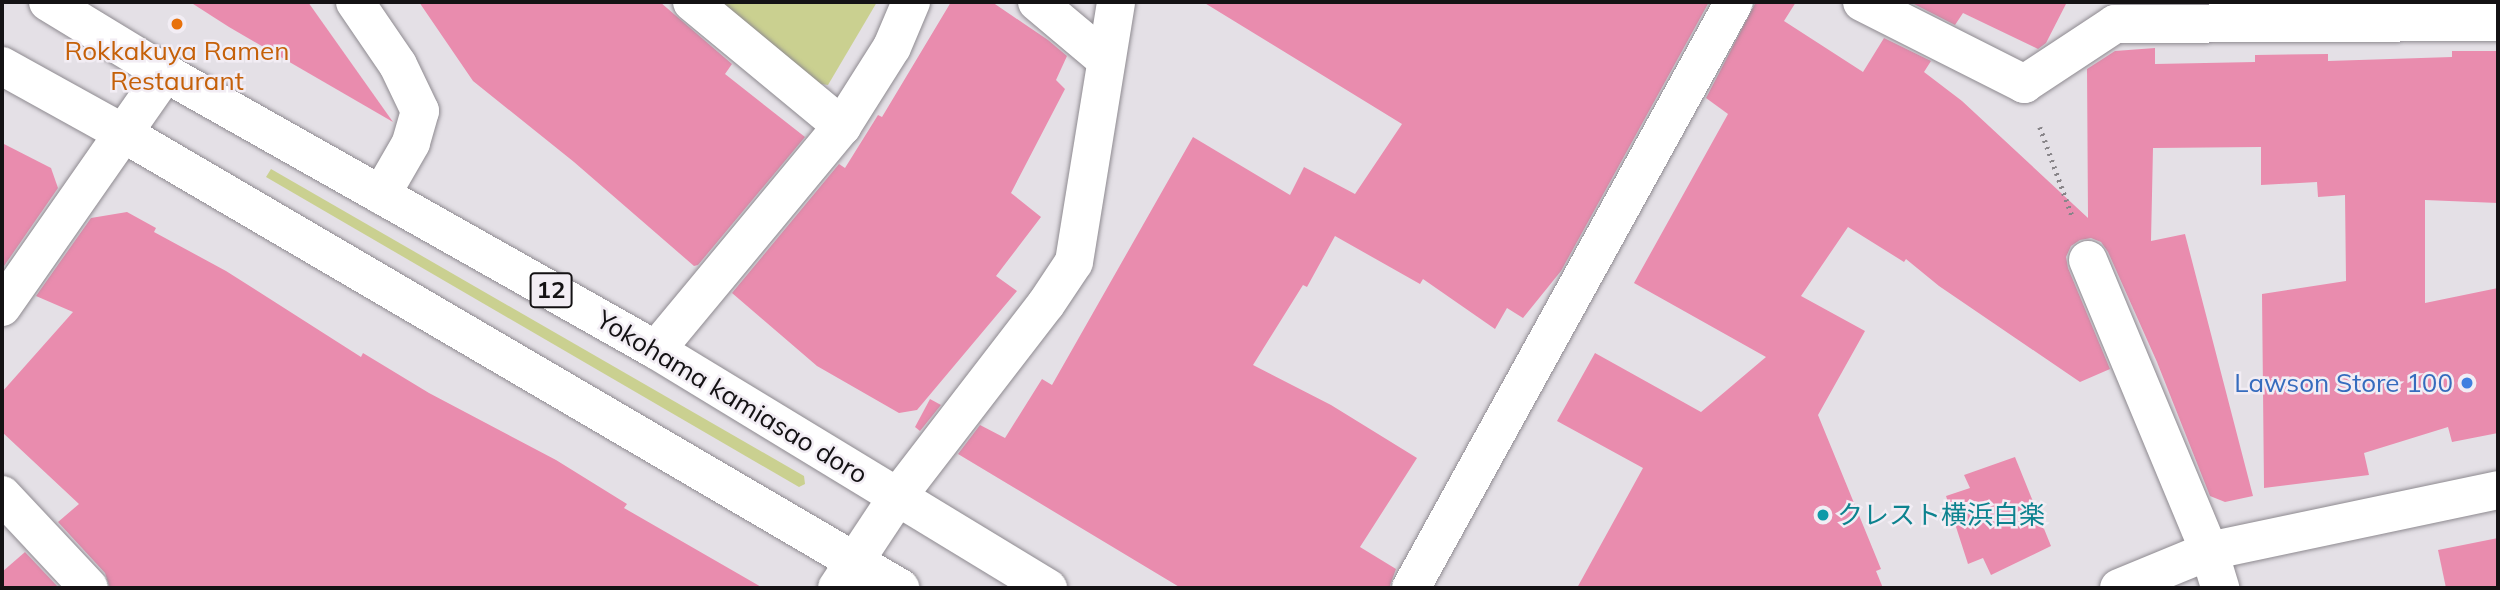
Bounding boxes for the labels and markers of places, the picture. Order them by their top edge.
marker: Rokkakuya Ramen Restaurant [169,16,185,32]
place label: Rokkakuya Ramen Restaurant [65,35,289,96]
place label: Lawson Store 100 [2234,367,2453,399]
marker: Lawson Store 100 [2459,375,2475,391]
place label: クレスト横浜白楽 [1837,499,2045,531]
marker: クレスト横浜白楽 [1815,507,1831,523]

